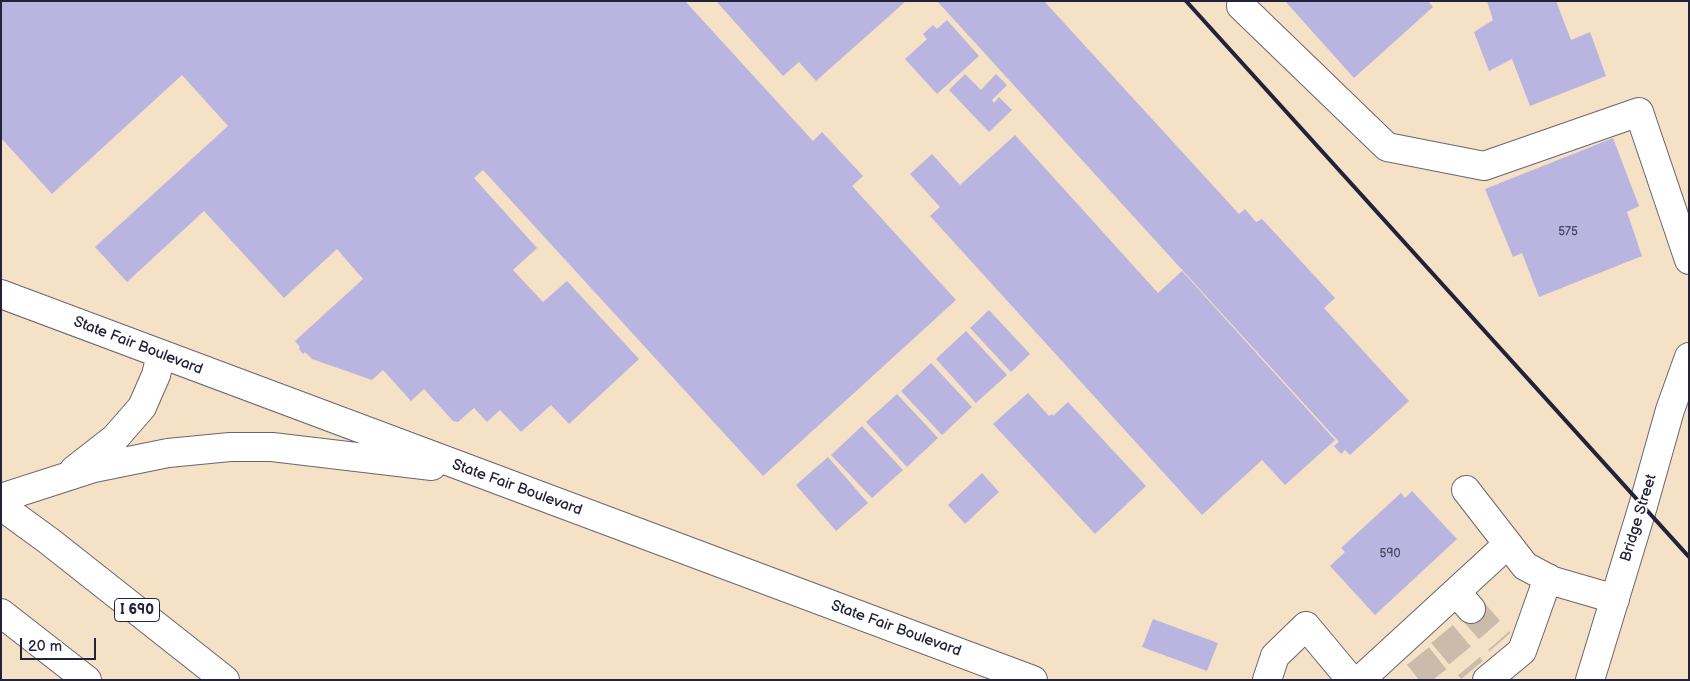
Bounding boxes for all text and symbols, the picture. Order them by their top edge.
house number: 575 [1558,225,1578,239]
street label: State Fair Boulevard [71,313,205,379]
street label: State Fair Boulevard [450,456,584,520]
street label: Bridge Street [1617,472,1661,564]
house number: 590 [1380,547,1400,561]
street label: State Fair Boulevard [829,597,963,661]
road number: I 690 [114,598,160,622]
scale bar [22,628,99,660]
text: 20 m [28,637,62,656]

